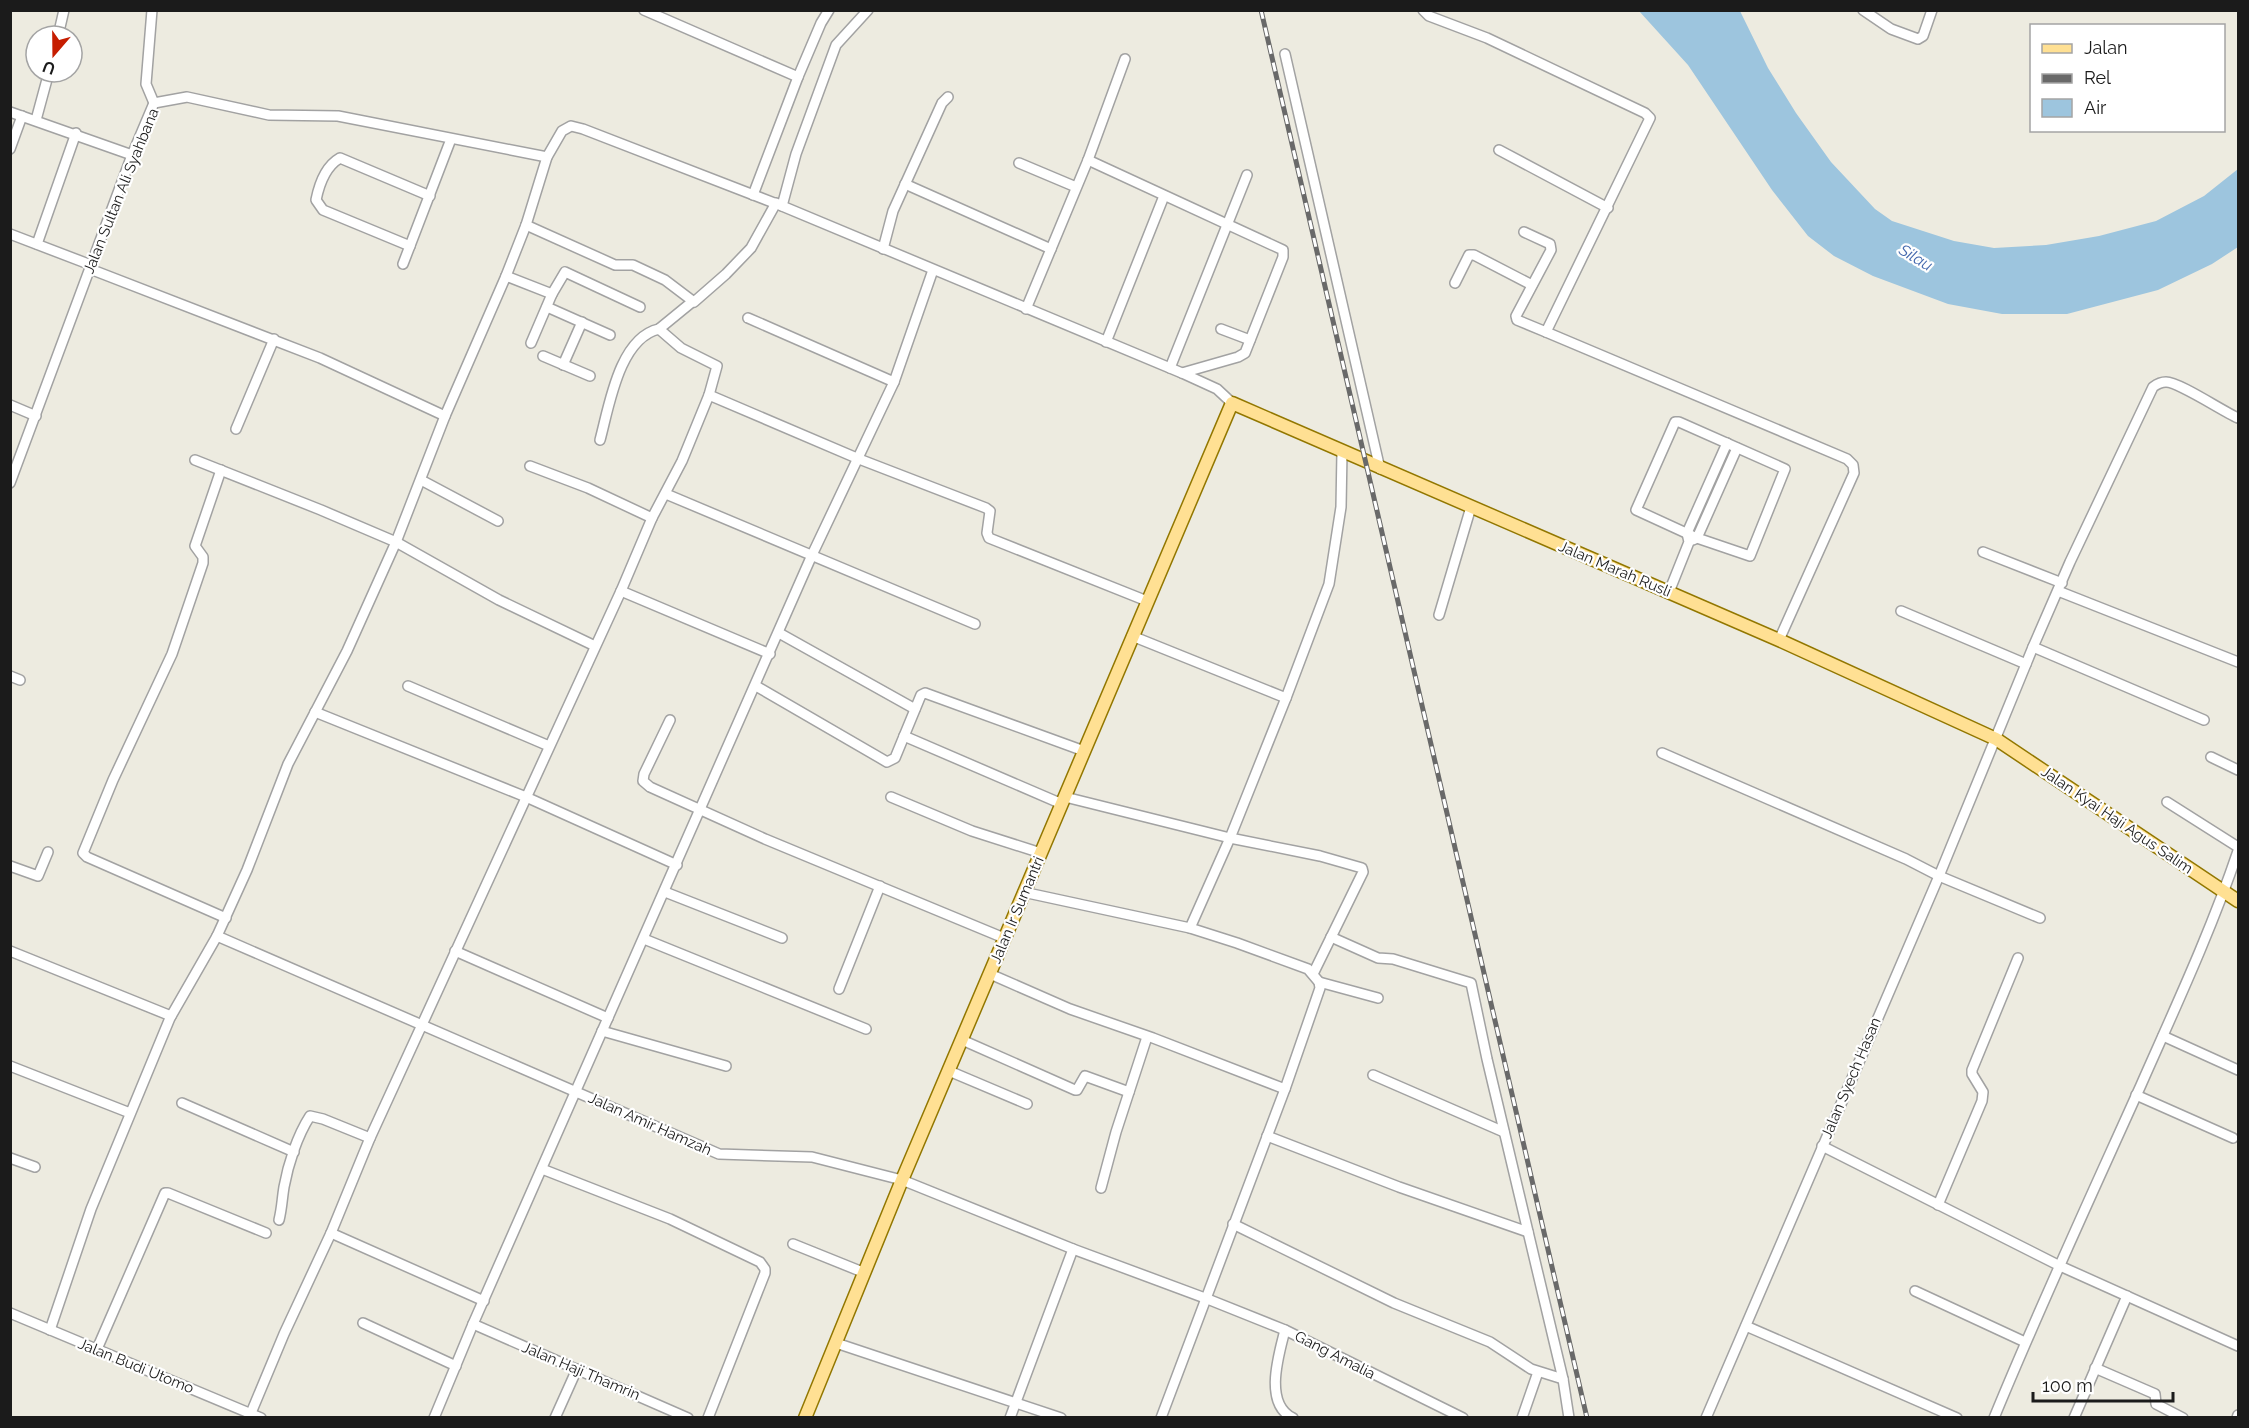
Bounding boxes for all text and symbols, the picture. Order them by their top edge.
north arrow [24,24,84,84]
legend [2030,24,2225,132]
text: Jalan [2084,37,2128,58]
text: U [40,57,58,79]
text: Rel [2084,67,2111,88]
text: Air [2084,97,2107,118]
street label: Jalan Sultan Ali Syahbana [80,106,162,276]
water label: Silau [1895,240,1936,275]
street label: Jalan Marah Rusli [1556,537,1674,601]
street label: Jalan Kyai Haji Agus Salim [2038,762,2196,878]
street label: Jalan Ir Sumantri [986,854,1048,966]
street label: Jalan Syech Hasan [1817,1015,1885,1141]
street label: Jalan Amir Hamzah [586,1089,714,1159]
street label: Gang Amalia [1292,1327,1378,1383]
street label: Jalan Budi Utomo [76,1335,197,1397]
street label: Jalan Haji Thamrin [519,1338,643,1404]
scale bar [2033,1365,2172,1403]
text: 100 m [2042,1375,2093,1396]

